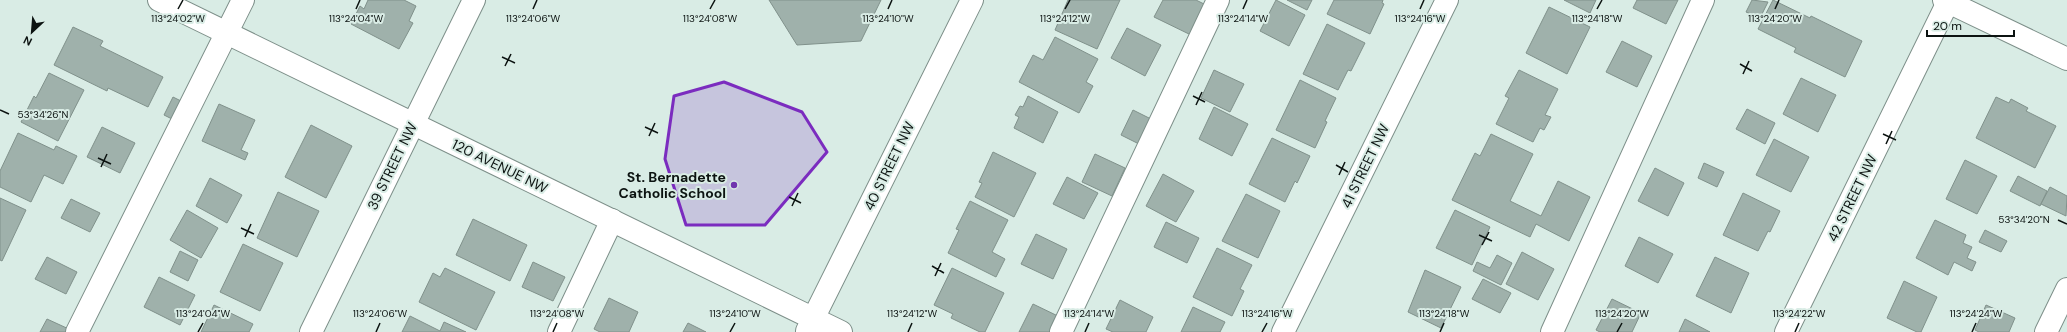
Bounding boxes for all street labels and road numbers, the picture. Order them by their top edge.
street label: 40 STREET NW [860,118,918,213]
street label: 39 STREET NW [363,119,421,213]
street label: 41 STREET NW [1337,121,1393,211]
street label: 120 AVENUE NW [449,135,551,197]
street label: 42 STREET NW [1823,151,1881,245]

